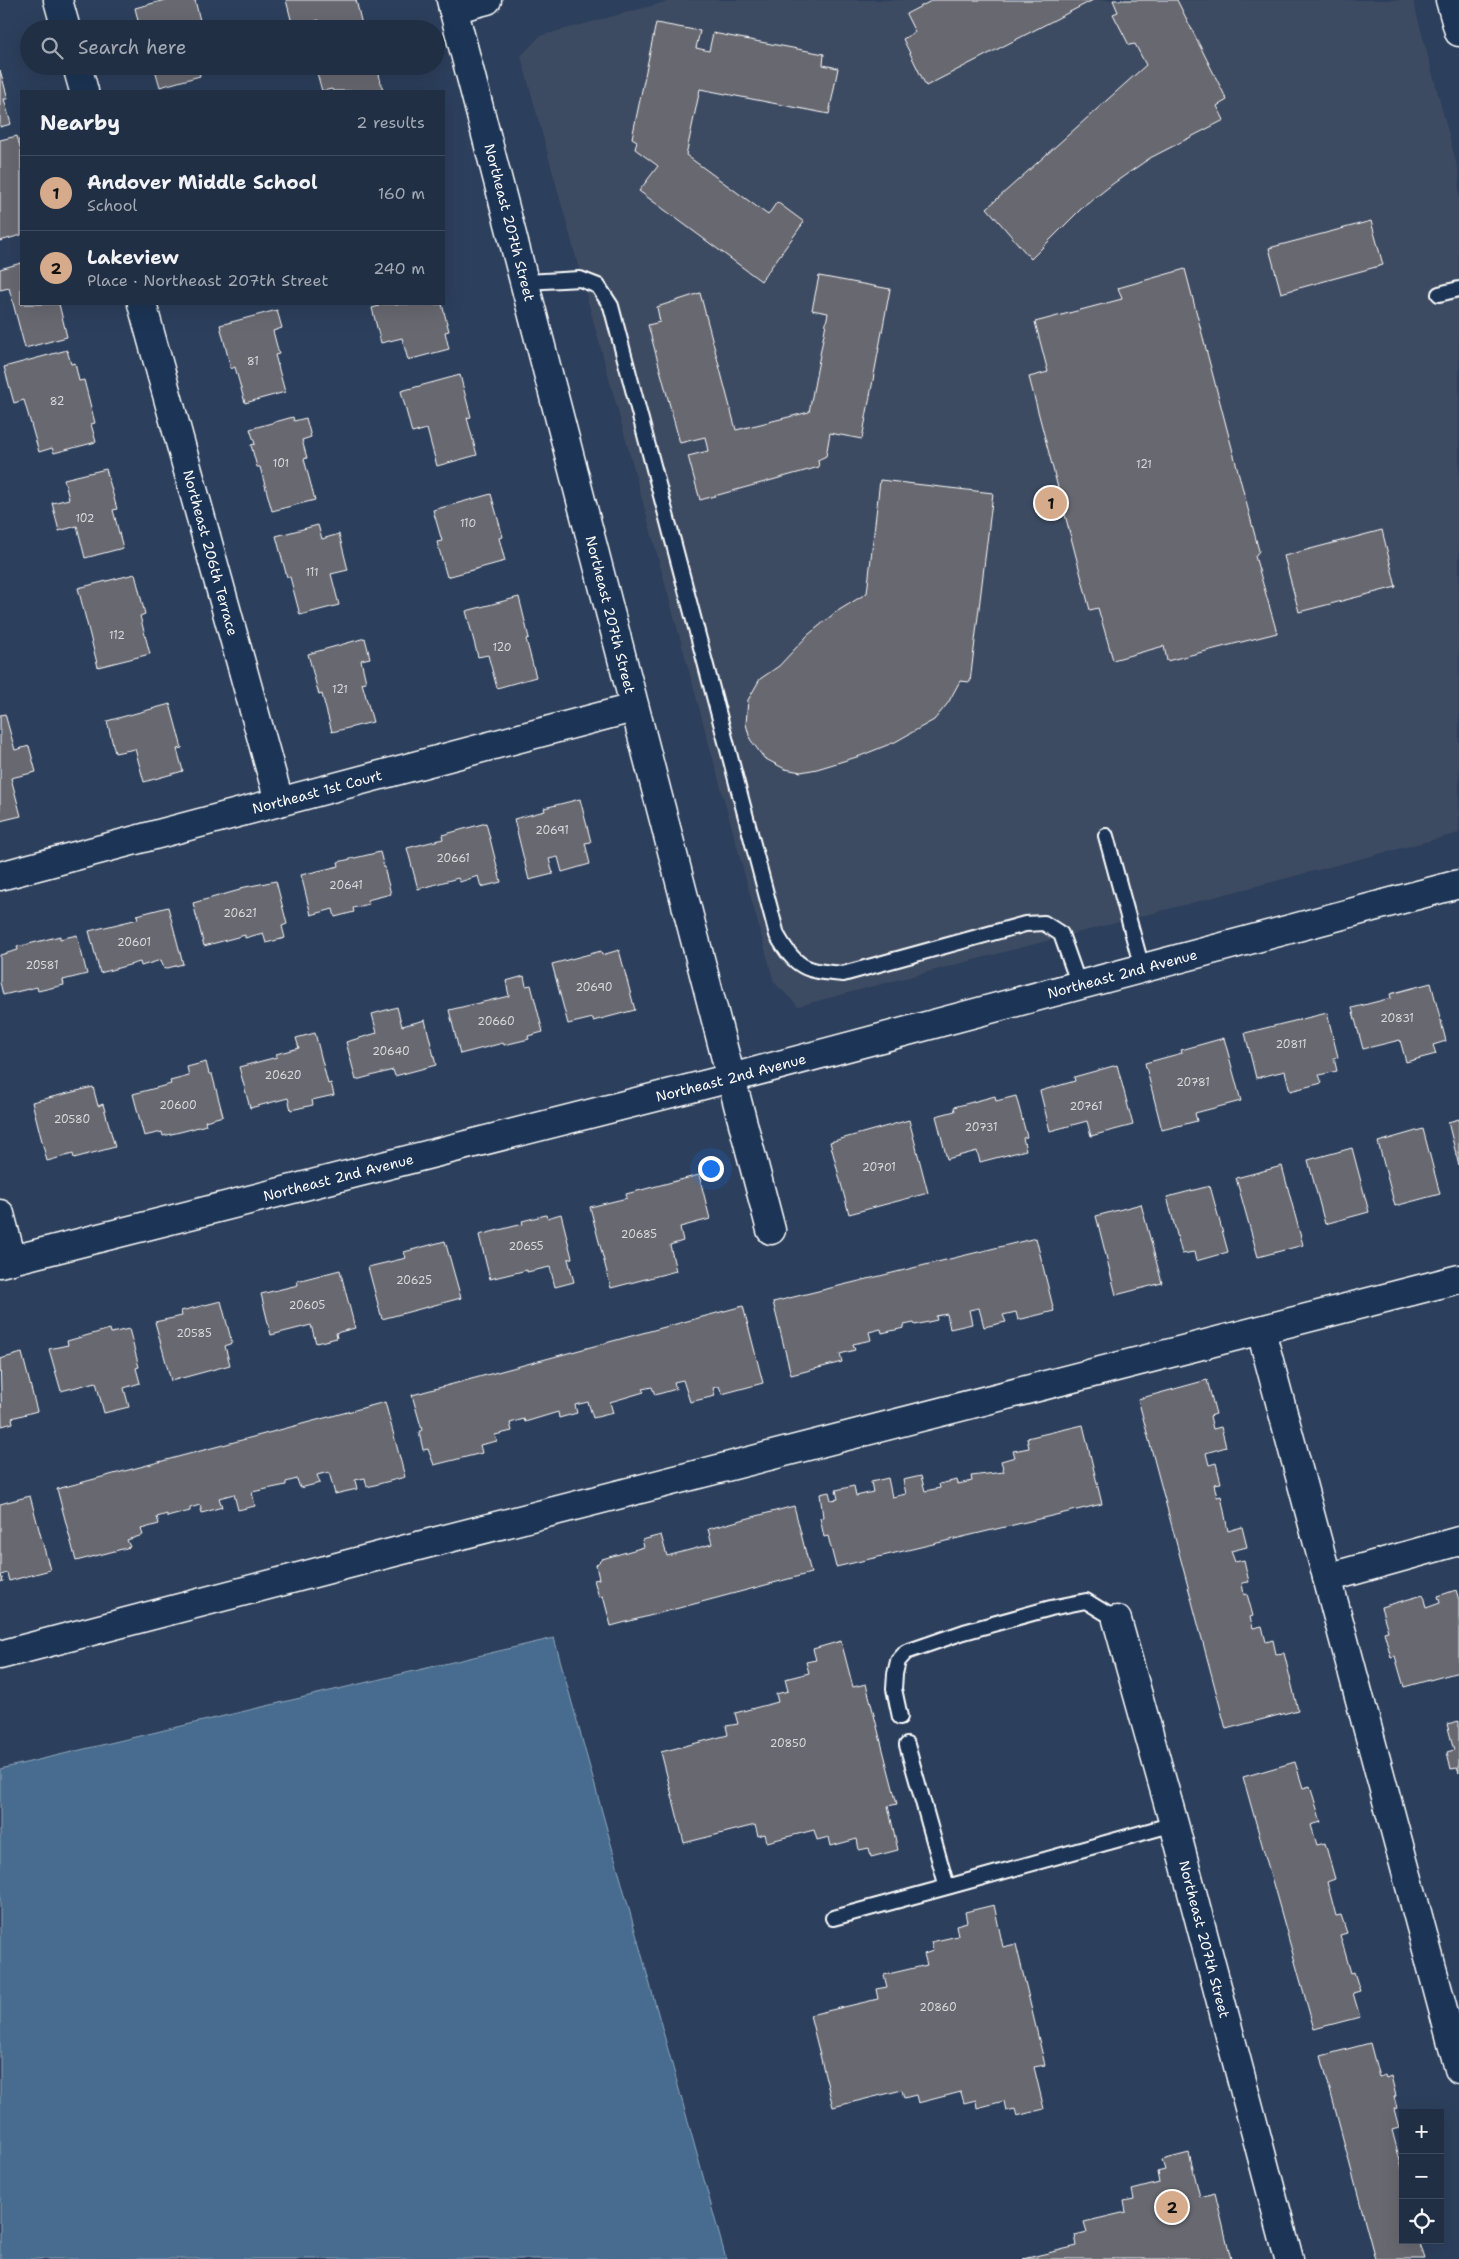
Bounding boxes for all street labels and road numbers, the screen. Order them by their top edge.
street label: Northeast 207th Street [480,142,539,303]
street label: Northeast 206th Terrace [179,468,242,638]
street label: Northeast 207th Street [582,534,639,695]
street label: Northeast 1st Court [250,766,384,818]
street label: Northeast 2nd Avenue [1045,945,1199,1002]
street label: Northeast 2nd Avenue [654,1049,808,1106]
street label: Northeast 2nd Avenue [261,1150,416,1205]
street label: Northeast 207th Street [1175,1859,1234,2020]

